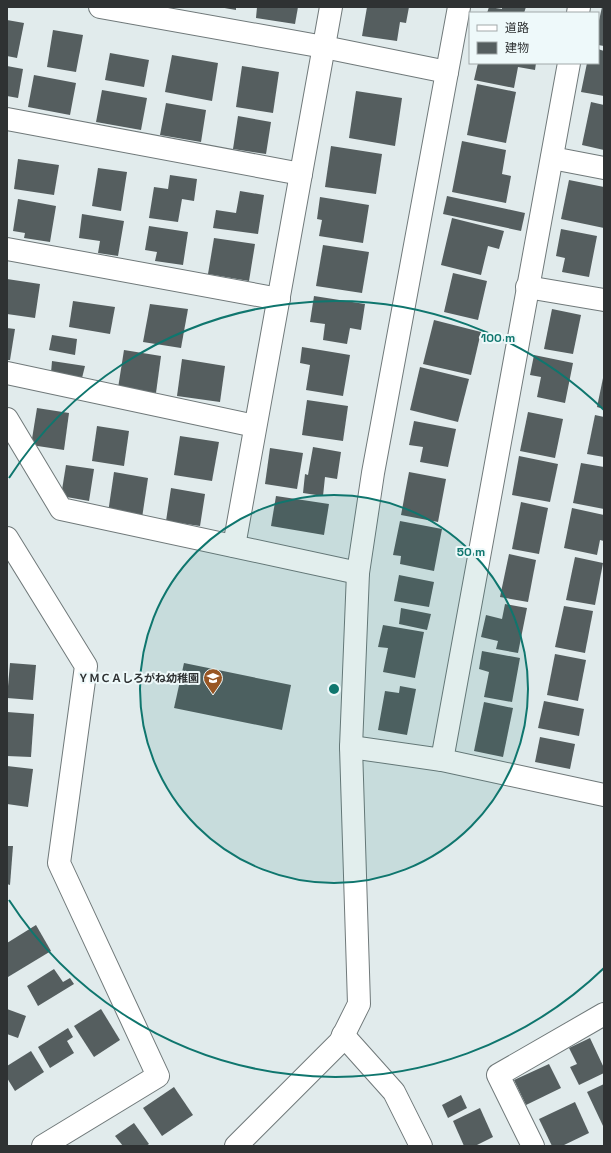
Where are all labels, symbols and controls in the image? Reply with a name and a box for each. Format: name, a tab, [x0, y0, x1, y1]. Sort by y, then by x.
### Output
legend	[469, 12, 599, 64]
text: 道路	[505, 20, 529, 36]
text: 建物	[505, 40, 529, 56]
text: 100 m	[481, 330, 515, 346]
text: 50 m	[457, 544, 485, 560]
school or university icon: ＹＭＣＡしろがね幼稚園	[202, 667, 224, 695]
place label: ＹＭＣＡしろがね幼稚園	[78, 671, 199, 685]
centre of rings	[327, 682, 341, 696]

